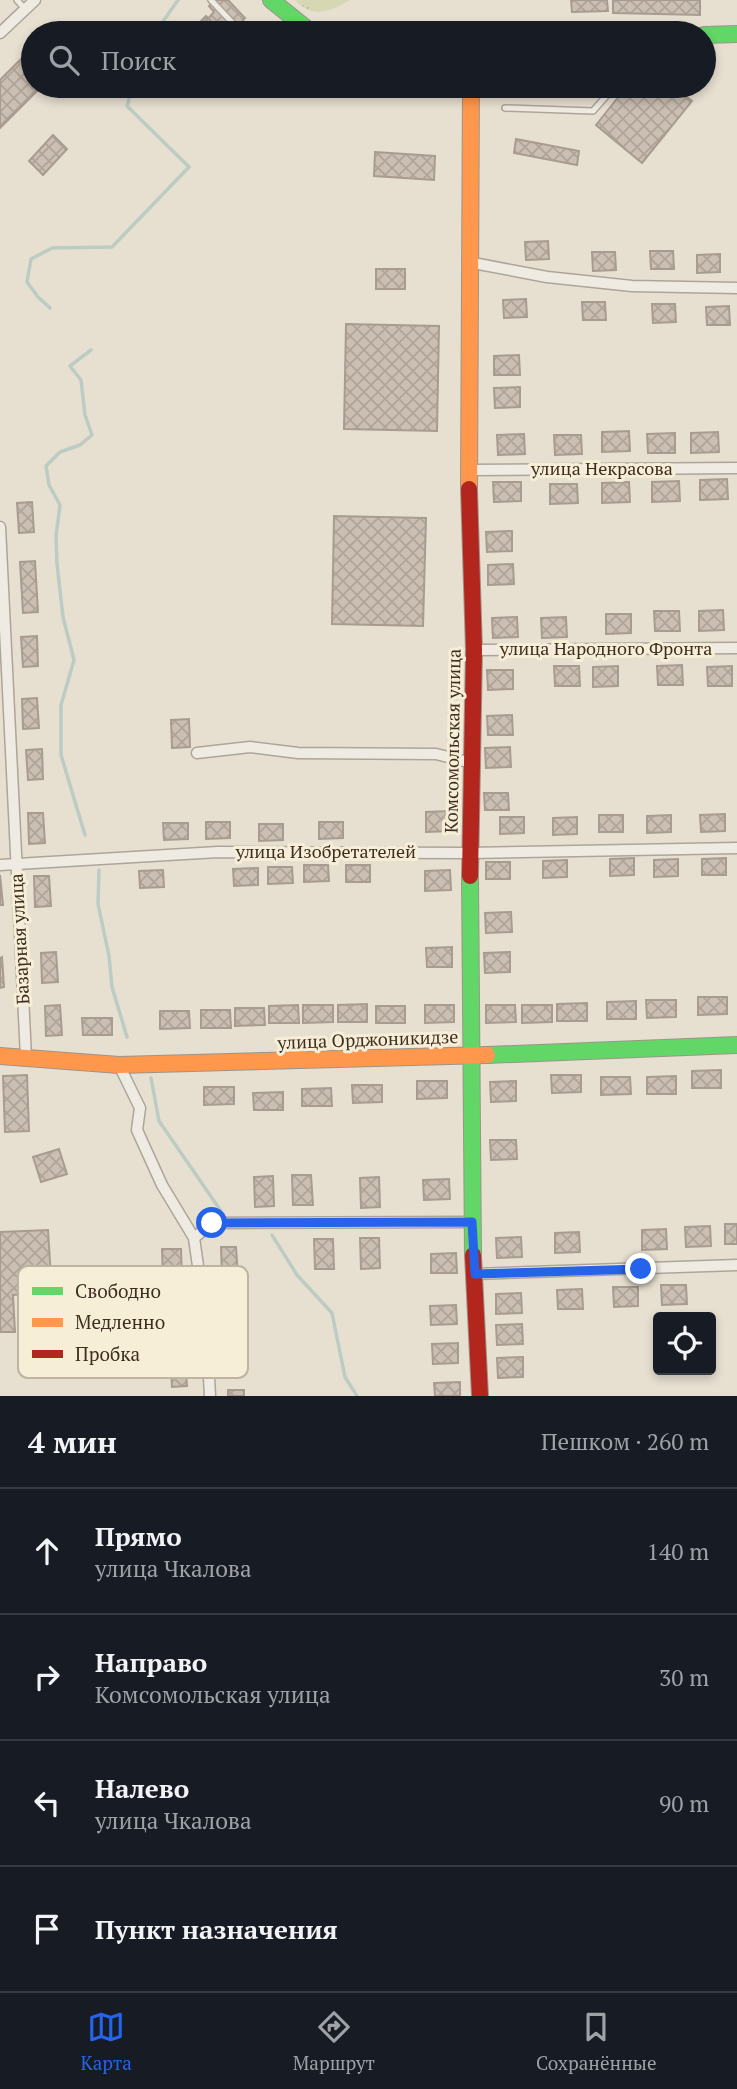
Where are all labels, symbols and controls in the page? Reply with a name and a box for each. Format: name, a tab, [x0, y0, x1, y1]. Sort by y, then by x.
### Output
search box	[21, 21, 716, 98]
icon: search	[45, 41, 83, 79]
text: Поиск	[101, 43, 176, 77]
street label: улица Некрасова	[530, 456, 673, 480]
street label: улица Народного Фронта	[499, 636, 712, 660]
street label: Комсомольская улица	[438, 649, 466, 833]
street label: улица Изобретателей	[235, 839, 416, 863]
street label: Базарная улица	[4, 873, 34, 1005]
street label: улица Орджоникидзе	[276, 1024, 459, 1054]
route start	[196, 1207, 227, 1238]
route end	[625, 1253, 656, 1284]
legend	[18, 1266, 248, 1378]
text: Свободно	[75, 1278, 161, 1303]
text: Медленно	[75, 1309, 165, 1334]
map controls	[653, 1312, 716, 1375]
button: locate	[653, 1312, 716, 1375]
text: Пробка	[75, 1341, 140, 1366]
text: 4 мин	[28, 1422, 117, 1462]
text: Пешком · 260 m	[541, 1426, 709, 1457]
text: Прямо	[95, 1519, 182, 1553]
icon: ahead	[28, 1532, 66, 1570]
text: 140 m	[647, 1536, 709, 1567]
text: улица Чкалова	[95, 1553, 252, 1584]
text: Направо	[95, 1645, 207, 1679]
icon: right	[28, 1658, 66, 1696]
text: 30 m	[659, 1662, 709, 1693]
text: Комсомольская улица	[95, 1679, 331, 1710]
text: Налево	[95, 1771, 189, 1805]
icon: left	[28, 1784, 66, 1822]
text: 90 m	[659, 1788, 709, 1819]
text: улица Чкалова	[95, 1805, 252, 1836]
icon: arrive	[28, 1910, 66, 1948]
text: Пункт назначения	[95, 1912, 338, 1946]
tab: Карта	[81, 2008, 132, 2075]
tab: Маршрут	[293, 2008, 375, 2075]
tab: Сохранённые	[536, 2008, 657, 2075]

